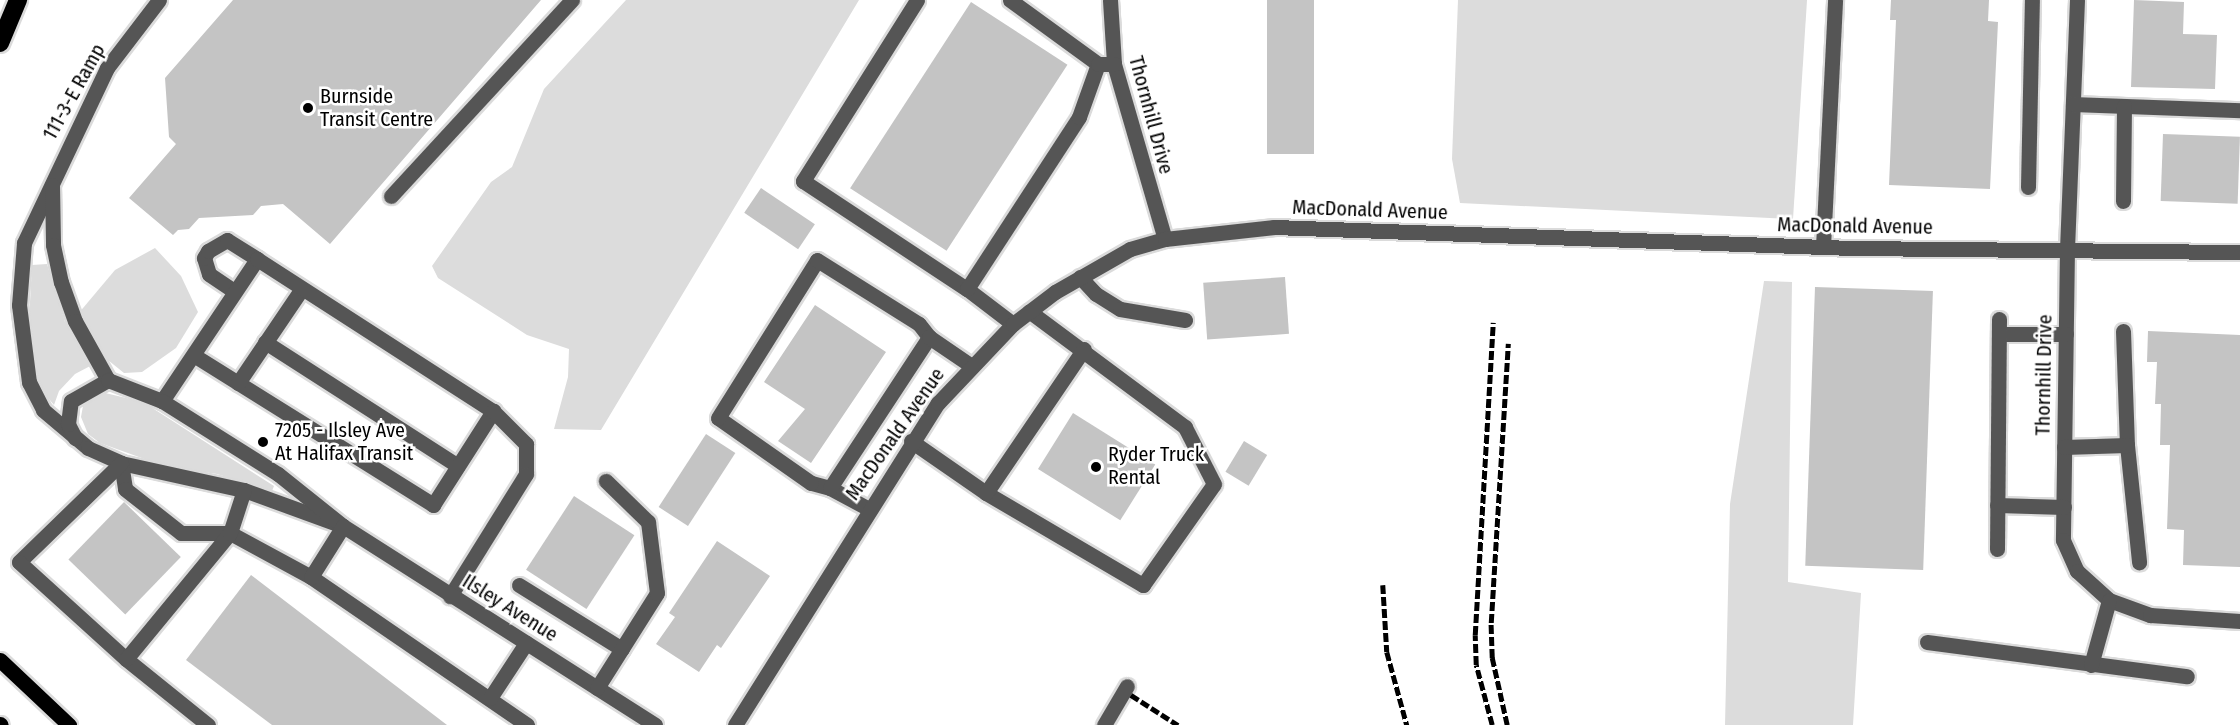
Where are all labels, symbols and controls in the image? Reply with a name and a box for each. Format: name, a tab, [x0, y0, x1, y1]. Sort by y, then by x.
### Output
street label: 111-3-E Ramp	[38, 40, 110, 144]
street label: Thornhill Drive	[1124, 53, 1178, 177]
place label: Burnside Transit Centre	[320, 84, 433, 131]
marker: Burnside Transit Centre	[301, 101, 315, 115]
street label: MacDonald Avenue	[1292, 195, 1448, 225]
street label: MacDonald Avenue	[1777, 213, 1933, 239]
street label: Thornhill Drive	[2031, 314, 2057, 436]
street label: MacDonald Avenue	[841, 363, 949, 505]
place label: 7205 - Ilsley Ave At Halifax Transit	[275, 418, 413, 465]
marker: 7205 - Ilsley Ave At Halifax Transit	[256, 435, 270, 449]
place label: Ryder Truck Rental	[1108, 443, 1204, 490]
marker: Ryder Truck Rental	[1089, 460, 1103, 474]
street label: Ilsley Avenue	[458, 569, 562, 647]

